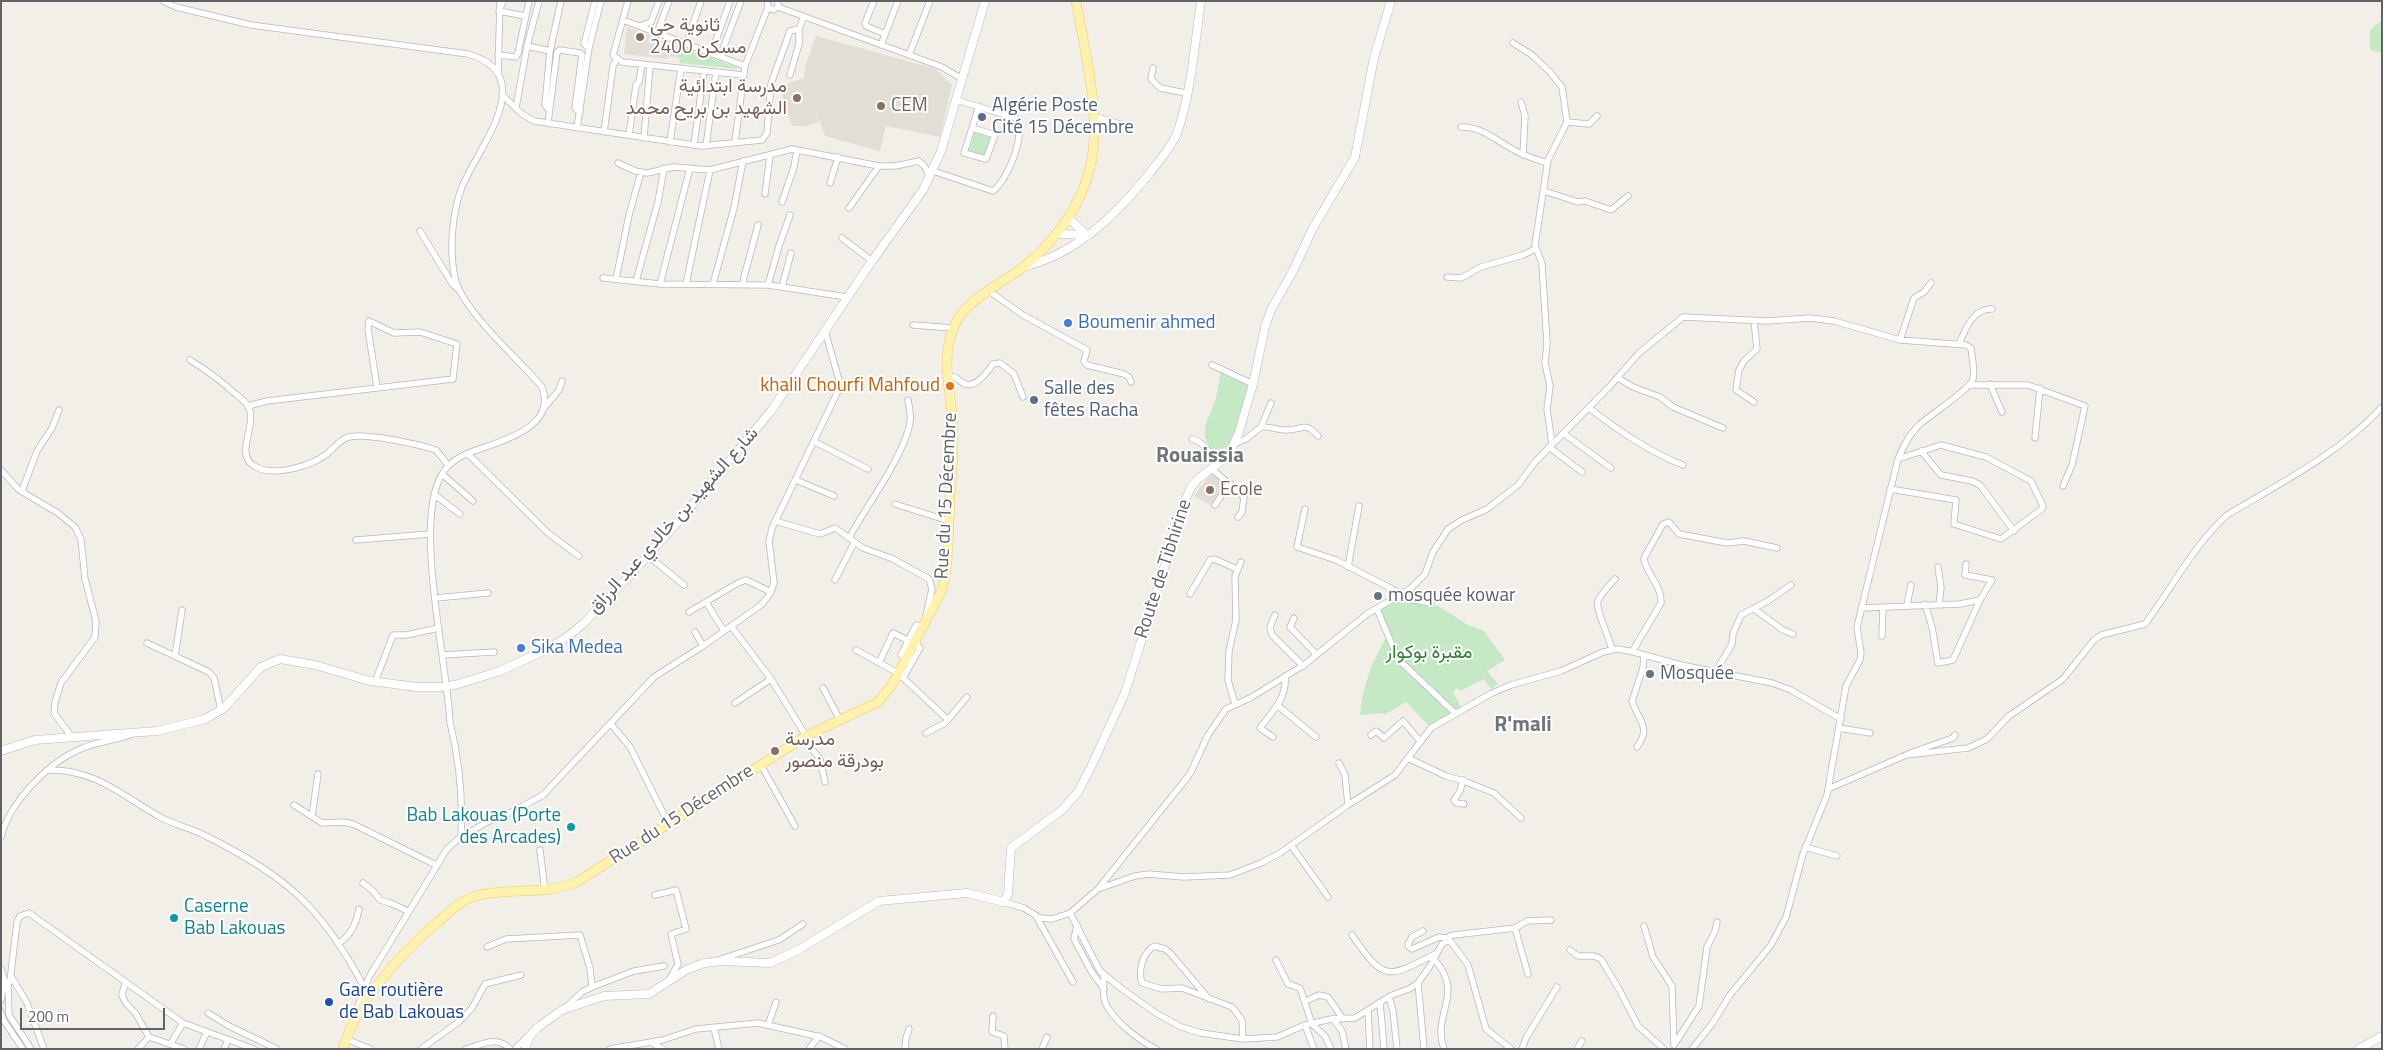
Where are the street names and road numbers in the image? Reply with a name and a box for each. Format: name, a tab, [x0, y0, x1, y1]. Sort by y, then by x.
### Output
street label: Rue du 15 Décembre	[931, 412, 963, 580]
street label: شارع الشهيد بن خالدي عبد الرزاق	[584, 423, 764, 619]
street label: Route de Tibhirine	[1131, 497, 1197, 641]
street label: Rue du 15 Décembre	[606, 760, 758, 870]

